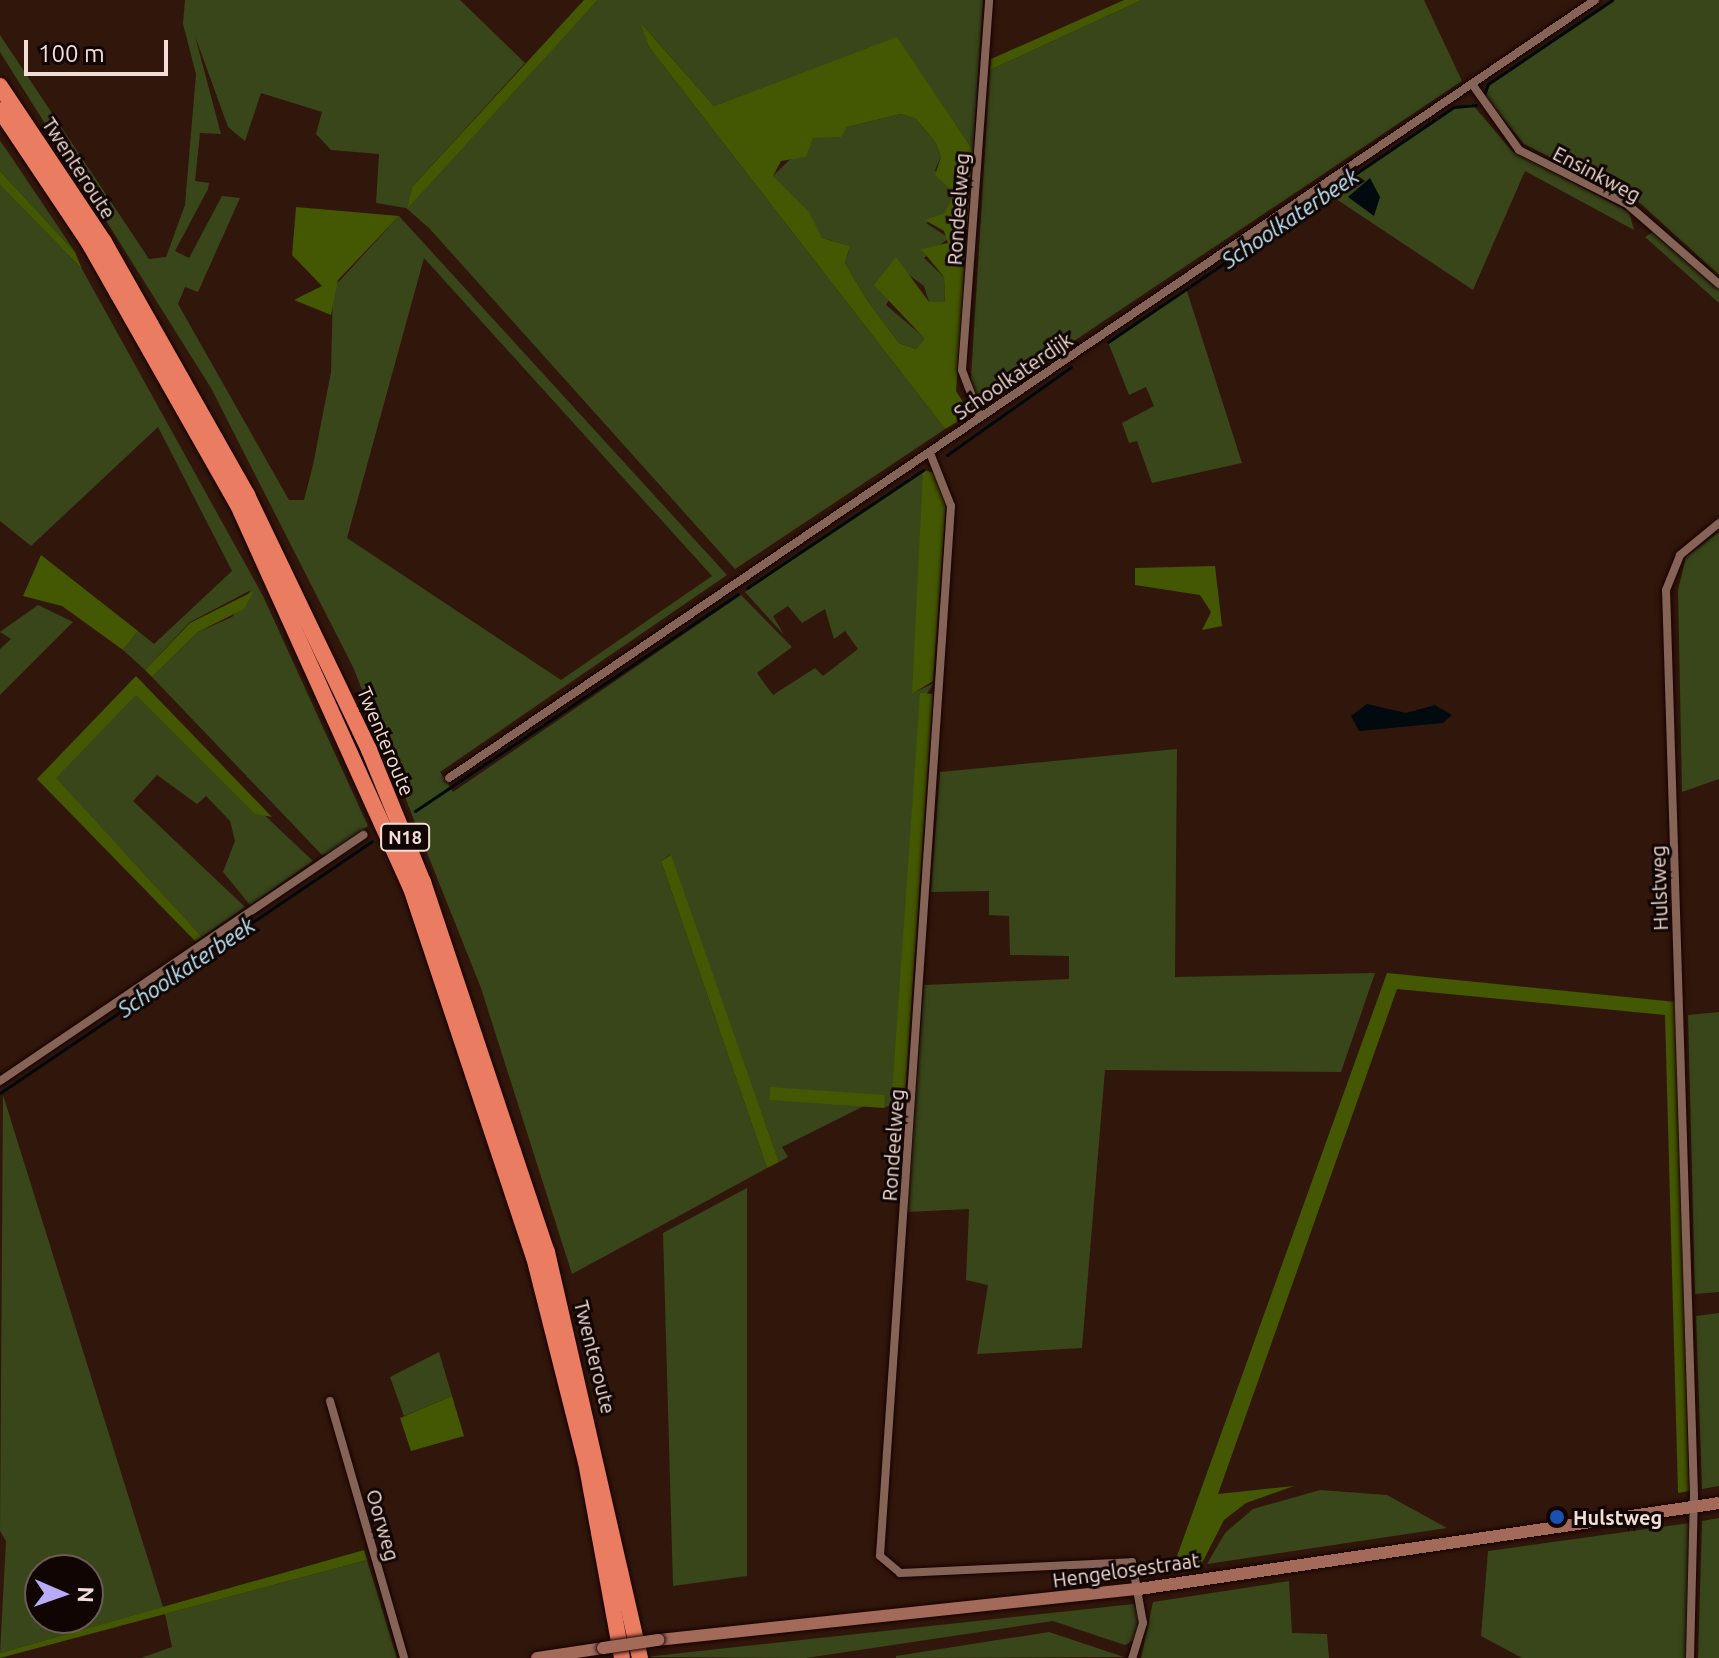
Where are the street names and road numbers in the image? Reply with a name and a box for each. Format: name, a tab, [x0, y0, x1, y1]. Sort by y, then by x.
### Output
street label: Twenteroute	[37, 113, 121, 223]
street label: Ensinkweg	[1549, 141, 1645, 207]
street label: Rondeelweg	[942, 152, 974, 266]
street label: Schoolkaterdijk	[949, 327, 1077, 425]
street label: Twenteroute	[352, 683, 420, 799]
road number: N18	[379, 823, 431, 851]
street label: Hulstweg	[1646, 845, 1672, 931]
street label: Rondeelweg	[877, 1088, 909, 1202]
street label: Twenteroute	[569, 1298, 621, 1416]
street label: Oorweg	[361, 1486, 405, 1564]
street label: Hengelosestraat	[1051, 1548, 1201, 1592]

